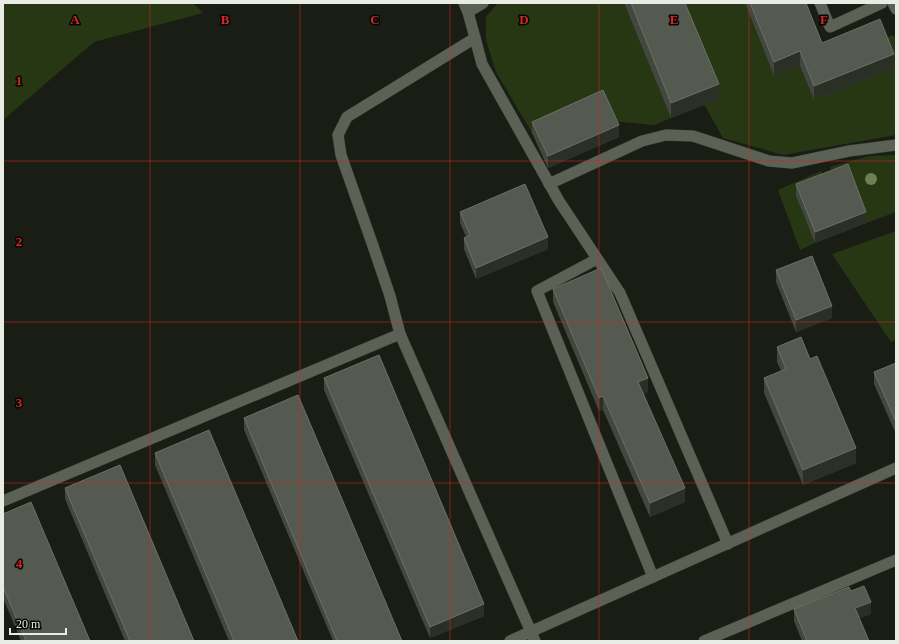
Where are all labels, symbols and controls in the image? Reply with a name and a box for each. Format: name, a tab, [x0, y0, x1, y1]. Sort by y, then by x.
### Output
text: A	[70, 12, 80, 27]
text: B	[221, 12, 230, 27]
text: C	[370, 12, 380, 27]
text: D	[519, 12, 529, 27]
text: E	[670, 12, 678, 27]
text: F	[820, 12, 828, 27]
text: 1	[16, 73, 22, 88]
text: 2	[16, 234, 22, 249]
text: 3	[16, 395, 23, 410]
text: 4	[16, 556, 23, 571]
scale bar	[10, 610, 66, 636]
text: 20 m	[16, 617, 41, 631]

